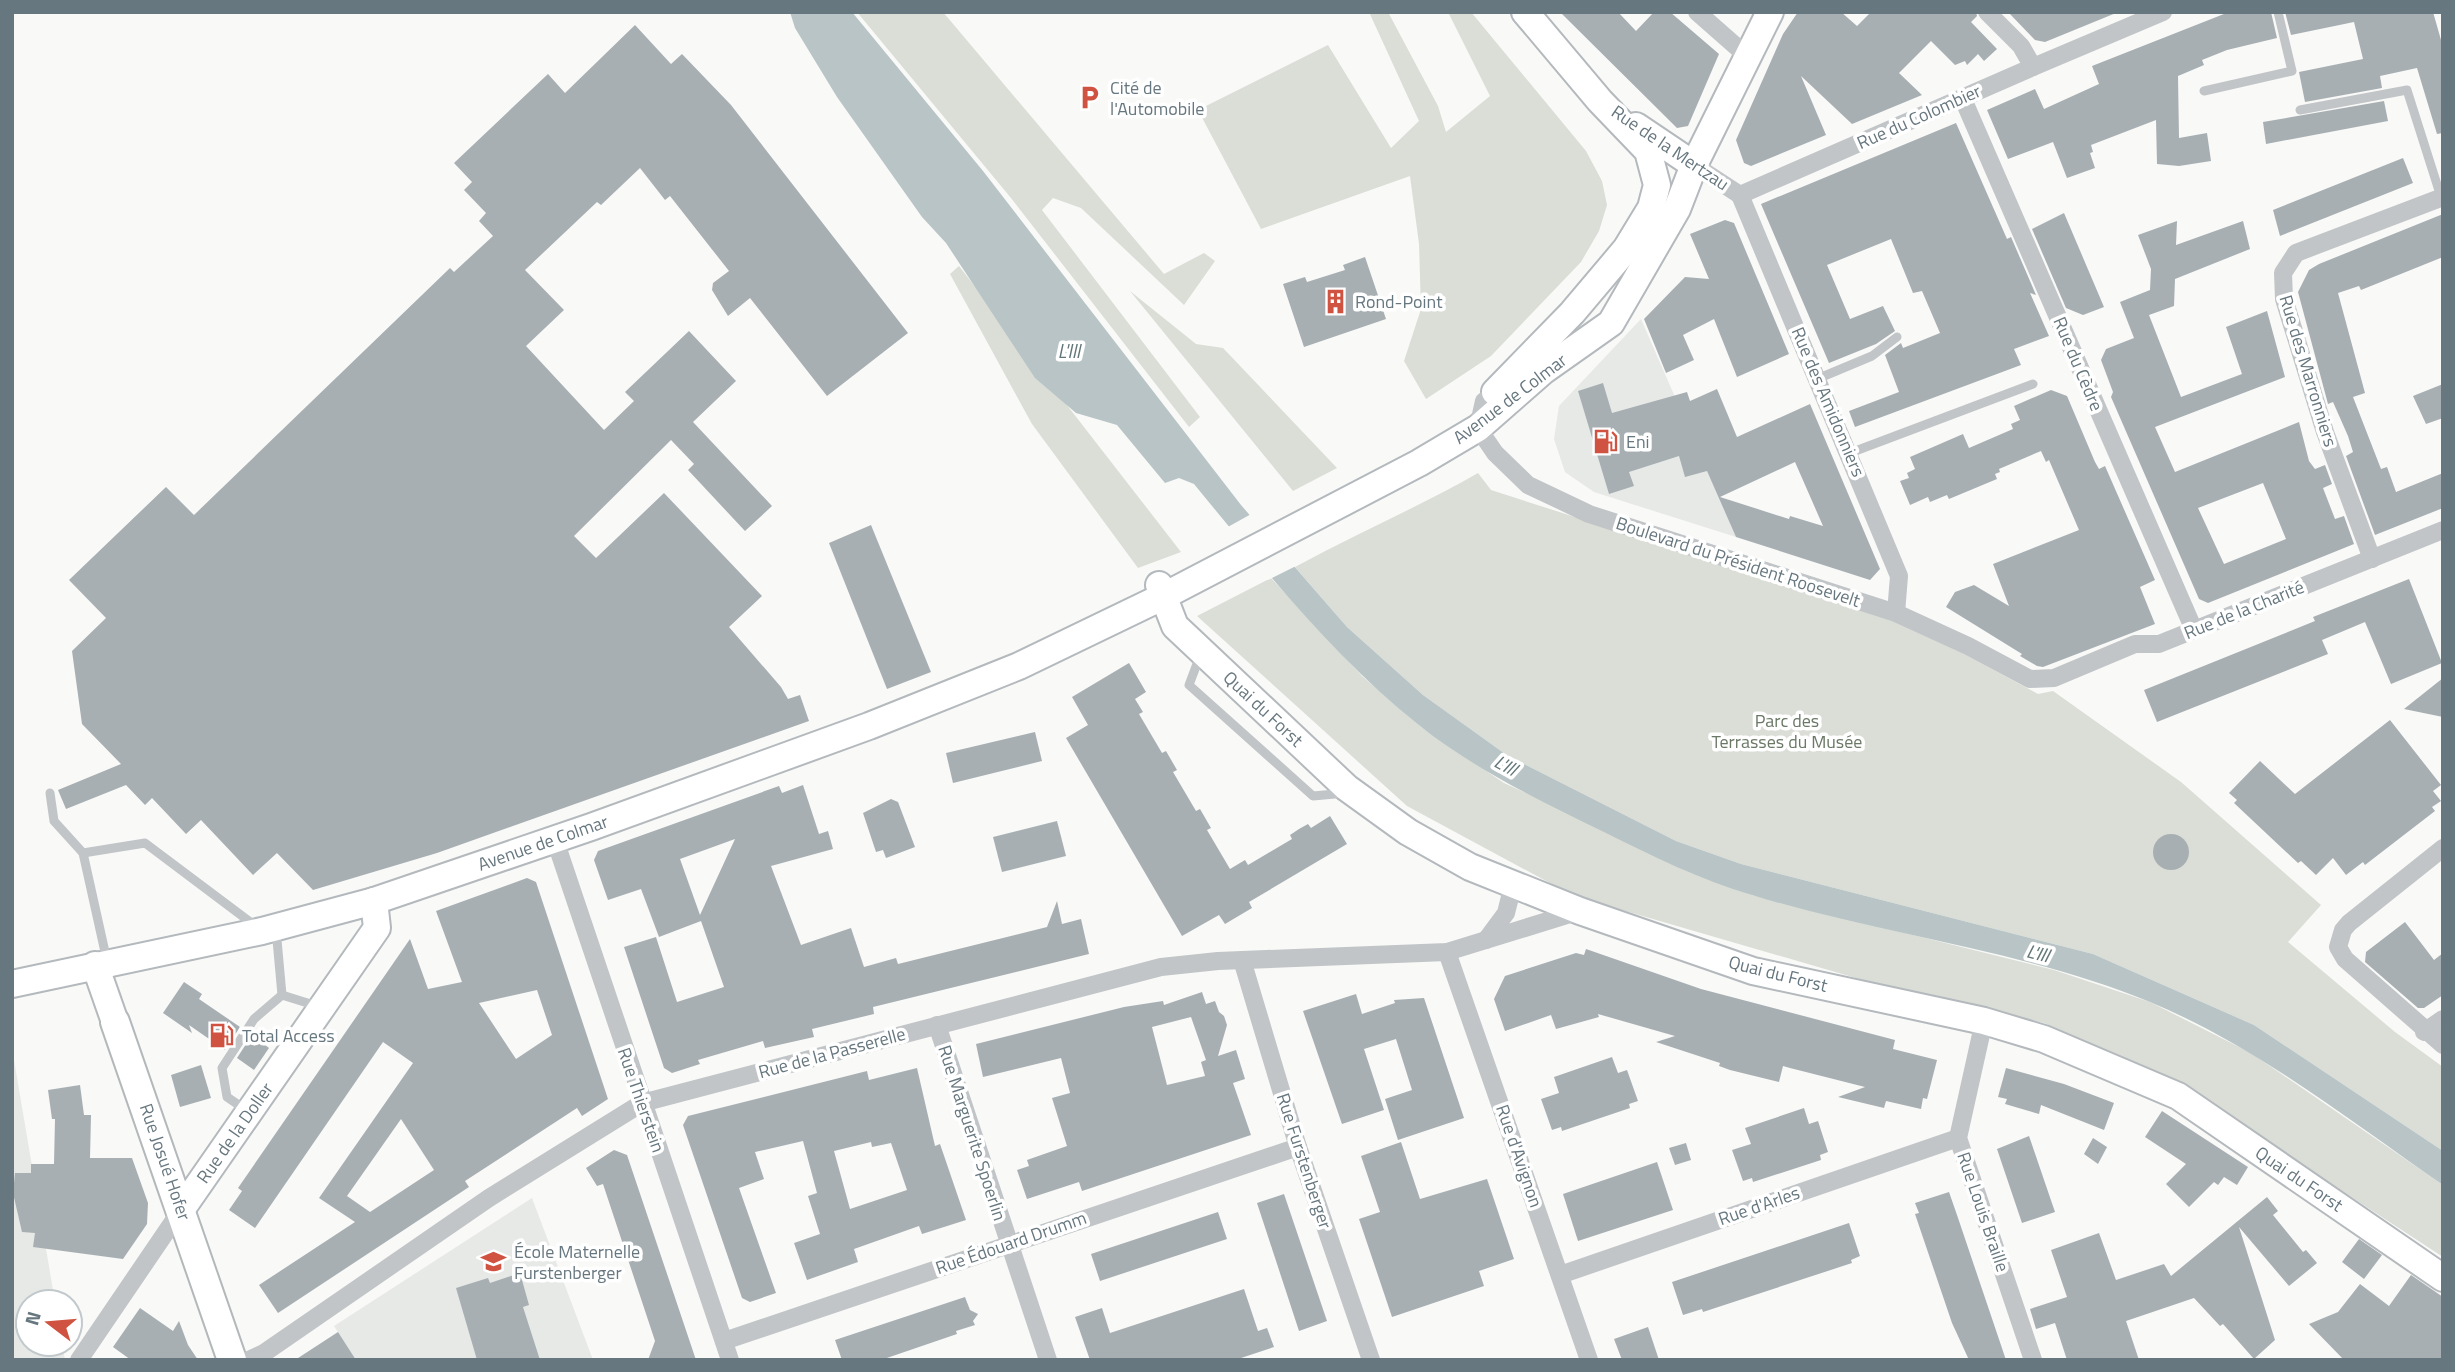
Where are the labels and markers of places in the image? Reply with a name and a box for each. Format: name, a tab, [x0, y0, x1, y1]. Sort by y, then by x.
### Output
place label: Cité de l'Automobile	[1110, 74, 1204, 122]
parking icon: Cité de l'Automobile	[1076, 84, 1104, 112]
building icon: Rond-Point	[1321, 288, 1349, 316]
place label: Rond-Point	[1355, 288, 1443, 315]
fuel station icon: Eni	[1592, 428, 1620, 456]
place label: Eni	[1626, 428, 1650, 455]
fuel station icon: Total Access	[208, 1022, 236, 1050]
place label: Total Access	[242, 1022, 335, 1049]
place label: École Maternelle Furstenberger	[514, 1238, 640, 1286]
school or university icon: École Maternelle Furstenberger	[480, 1248, 508, 1276]

